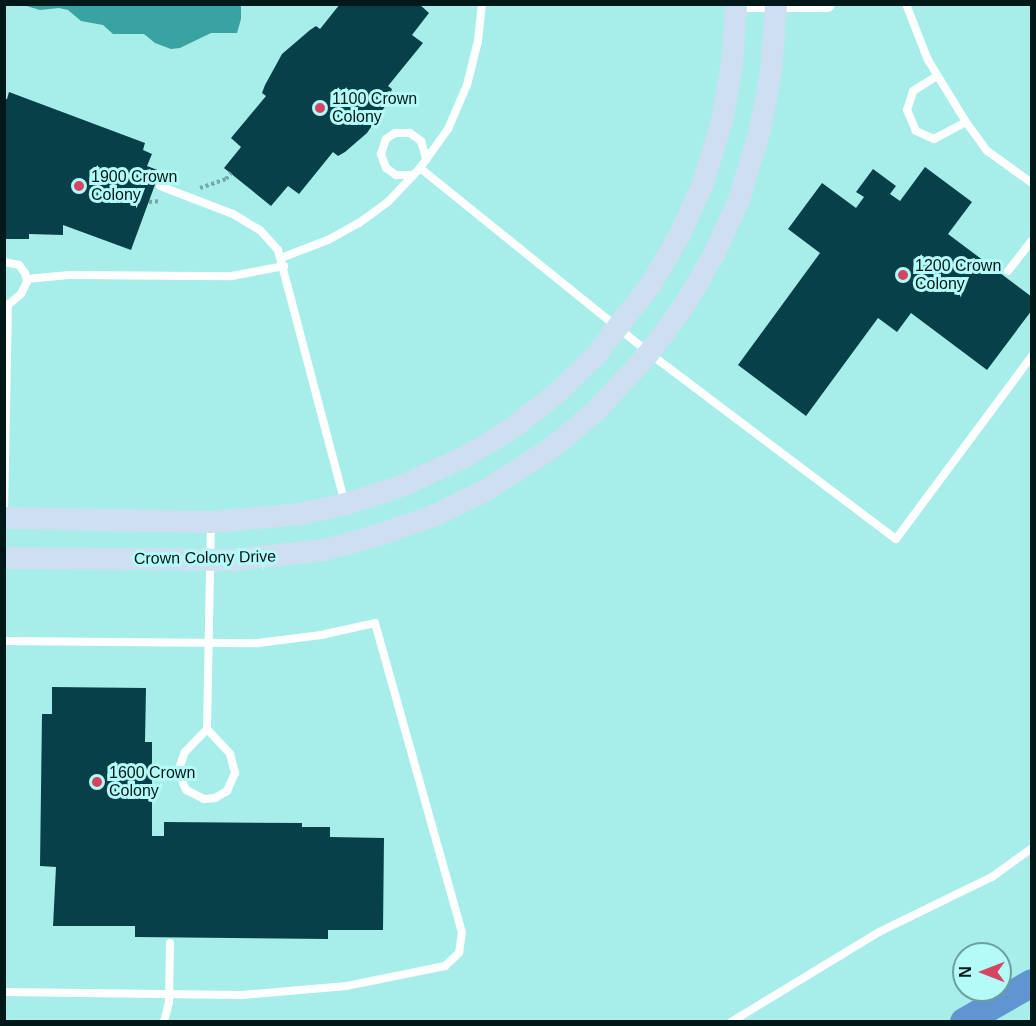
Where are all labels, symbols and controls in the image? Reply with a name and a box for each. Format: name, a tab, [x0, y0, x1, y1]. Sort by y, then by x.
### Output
place label: 1100 Crown Colony	[332, 89, 417, 127]
marker: 1100 Crown Colony	[313, 101, 327, 115]
place label: 1900 Crown Colony	[91, 167, 177, 205]
marker: 1900 Crown Colony	[72, 179, 86, 193]
place label: 1200 Crown Colony	[915, 256, 1001, 294]
marker: 1200 Crown Colony	[896, 268, 910, 282]
street label: Crown Colony Drive	[134, 547, 276, 569]
place label: 1600 Crown Colony	[109, 763, 195, 801]
marker: 1600 Crown Colony	[90, 775, 104, 789]
north arrow	[952, 942, 1012, 1002]
text: N	[957, 966, 974, 978]

